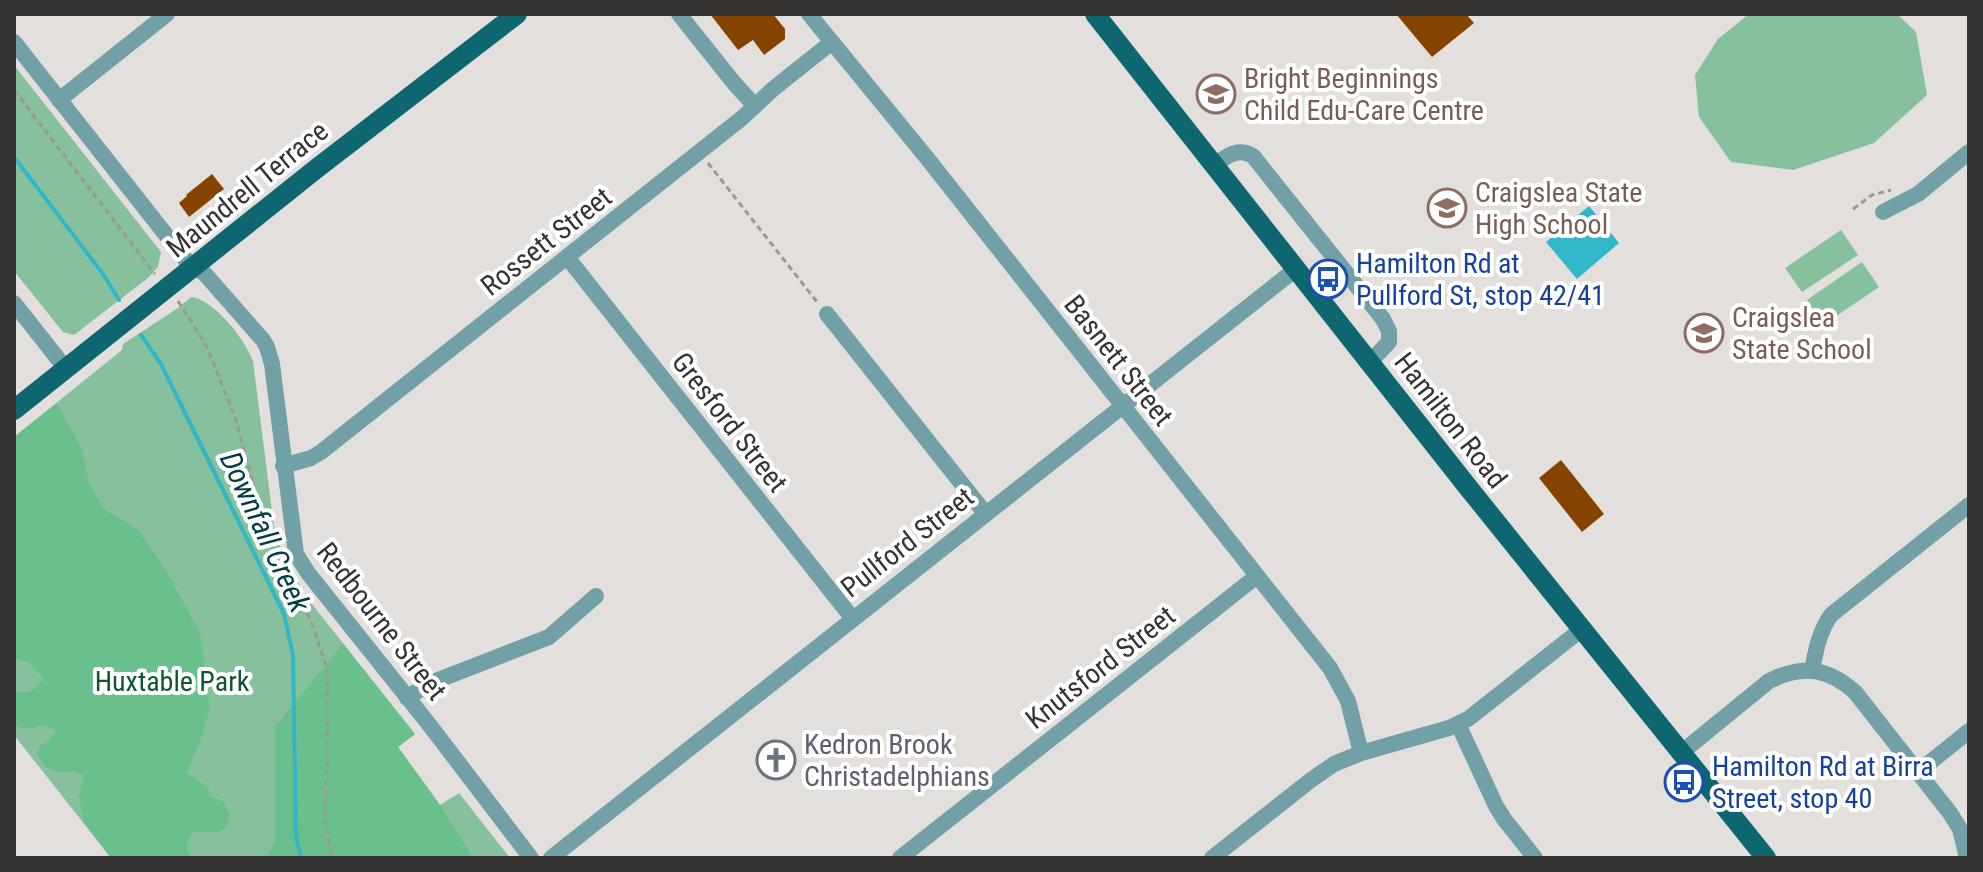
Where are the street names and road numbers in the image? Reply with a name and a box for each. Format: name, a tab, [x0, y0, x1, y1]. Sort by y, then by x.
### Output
street label: Maundrell Terrace	[160, 114, 335, 265]
street label: Rossett Street	[475, 180, 618, 302]
street label: Basnett Street	[1057, 288, 1180, 432]
street label: Gresford Street	[665, 346, 794, 499]
street label: Hamilton Road	[1387, 346, 1514, 495]
street label: Pullford Street	[834, 480, 980, 604]
street label: Redbourne Street	[310, 536, 453, 707]
street label: Knutsford Street	[1019, 599, 1181, 736]

